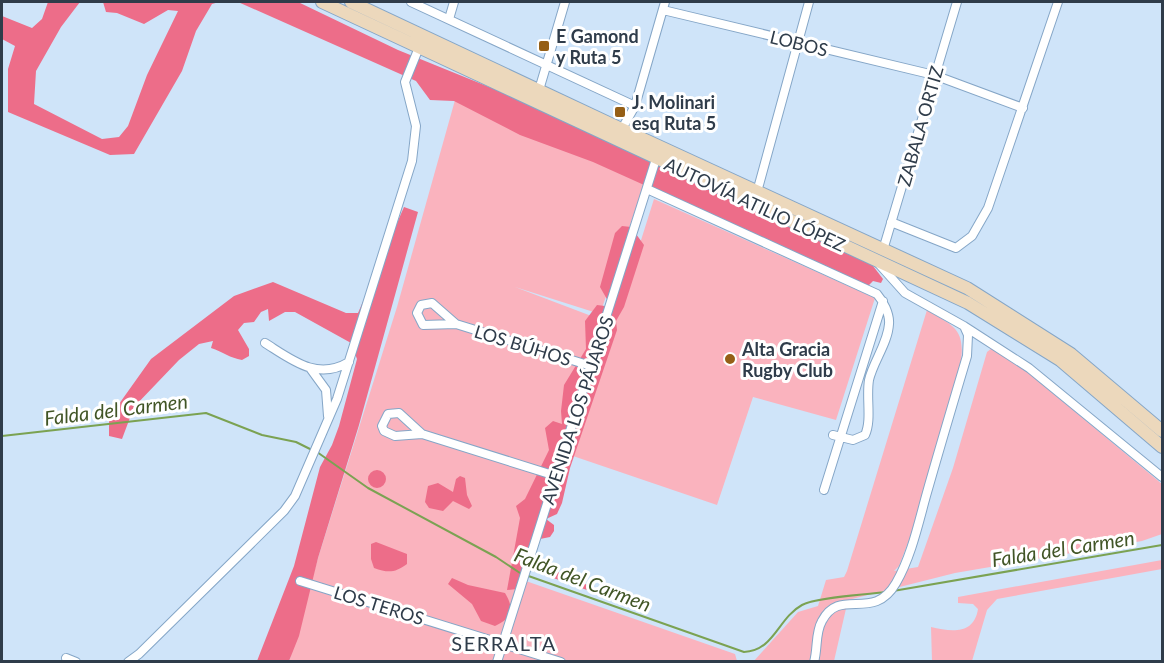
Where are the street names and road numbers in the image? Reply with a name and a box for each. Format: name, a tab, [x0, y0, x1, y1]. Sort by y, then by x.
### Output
street label: LOBOS	[768, 25, 830, 61]
street label: ZABALA ORTIZ	[892, 63, 948, 189]
street label: AUTOVÍA ATILIO LÓPEZ	[661, 152, 849, 256]
street label: AVENIDA LOS PÁJAROS	[536, 313, 618, 507]
street label: LOS BÚHOS	[472, 320, 574, 370]
street label: LOS TEROS	[331, 581, 427, 629]

